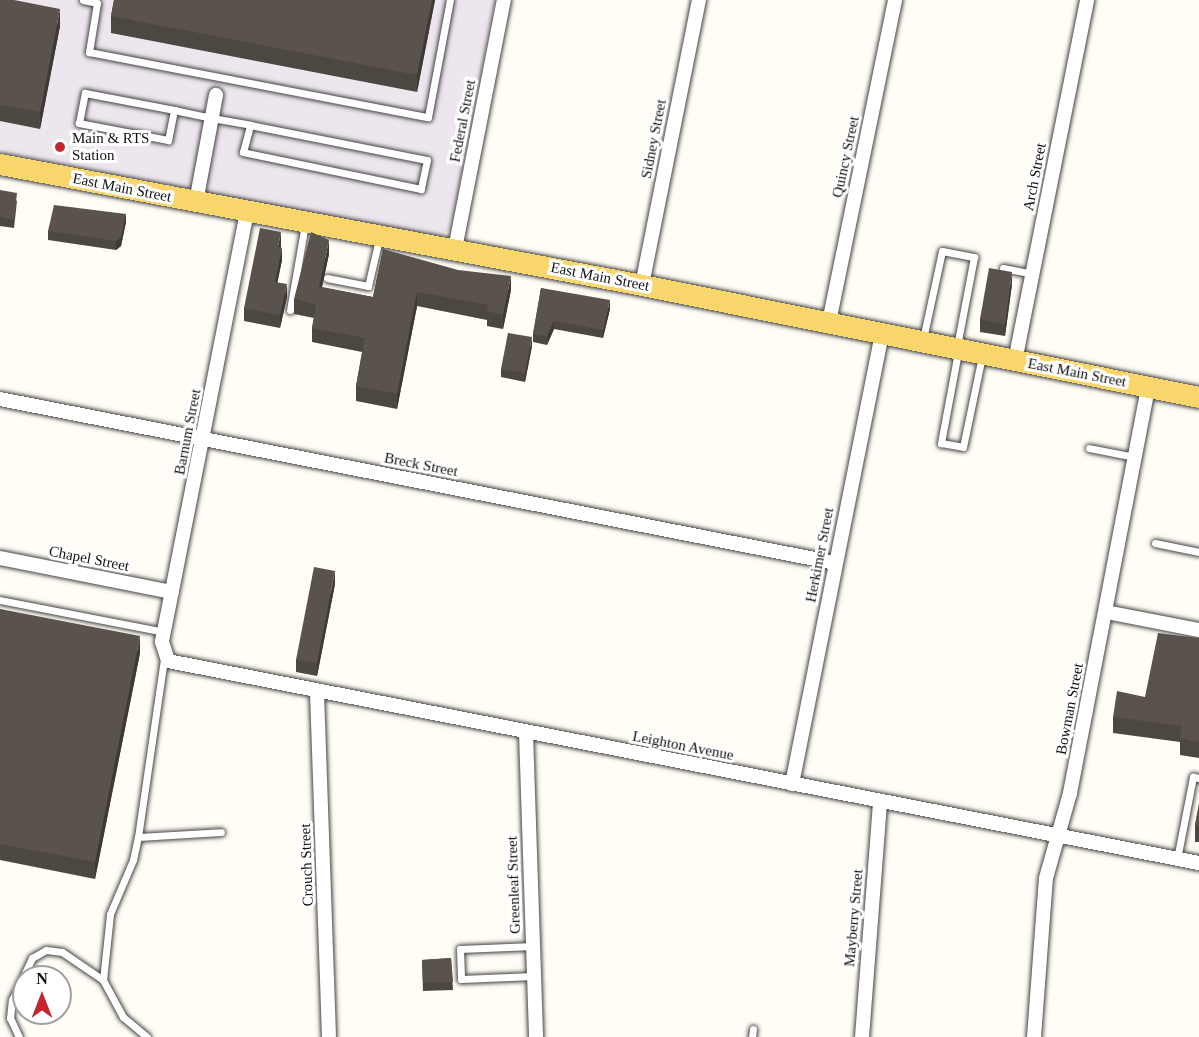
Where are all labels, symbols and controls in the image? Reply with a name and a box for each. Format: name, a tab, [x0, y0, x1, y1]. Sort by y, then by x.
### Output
street label: Federal Street	[446, 78, 480, 164]
street label: Sidney Street	[637, 98, 671, 180]
street label: Quincy Street	[829, 115, 863, 199]
place label: Main & RTS Station	[72, 129, 149, 164]
marker: Main & RTS Station	[53, 140, 67, 154]
street label: Arch Street	[1020, 142, 1050, 212]
street label: East Main Street	[71, 170, 173, 206]
street label: East Main Street	[549, 259, 651, 295]
street label: East Main Street	[1026, 355, 1128, 391]
street label: Barnum Street	[171, 388, 205, 476]
street label: Breck Street	[383, 449, 459, 481]
street label: Herkimer Street	[802, 506, 838, 604]
street label: Chapel Street	[47, 542, 131, 576]
street label: Bowman Street	[1052, 662, 1088, 756]
street label: Leighton Avenue	[631, 727, 735, 765]
street label: Crouch Street	[297, 823, 317, 907]
street label: Greenleaf Street	[503, 836, 525, 934]
street label: Mayberry Street	[841, 868, 867, 968]
north arrow	[12, 965, 72, 1025]
text: N	[36, 970, 48, 987]

